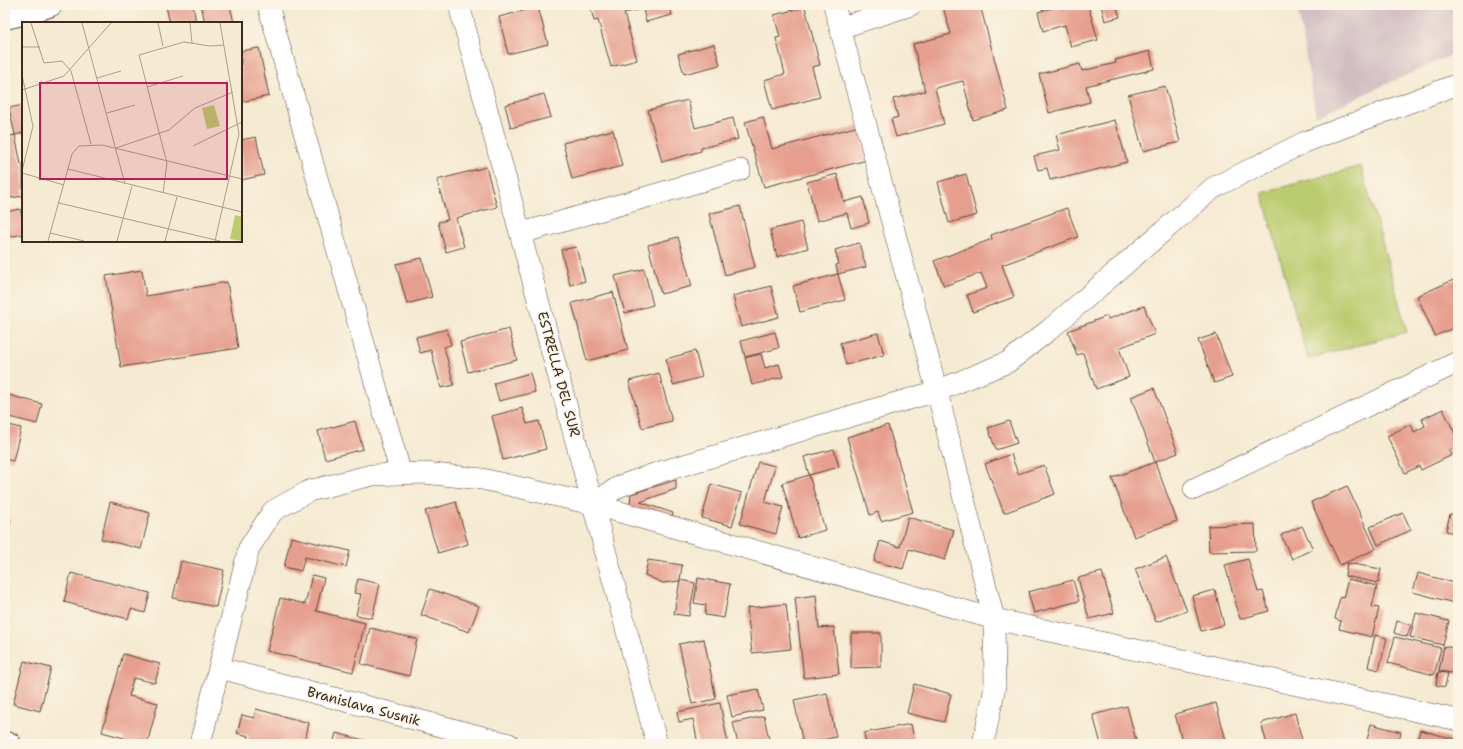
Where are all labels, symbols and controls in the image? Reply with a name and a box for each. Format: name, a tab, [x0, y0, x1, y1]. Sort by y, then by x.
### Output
inset map	[22, 22, 242, 242]
street label: ESTRELLA DEL SUR	[534, 309, 584, 439]
street label: Branislava Susnik	[305, 682, 423, 730]

